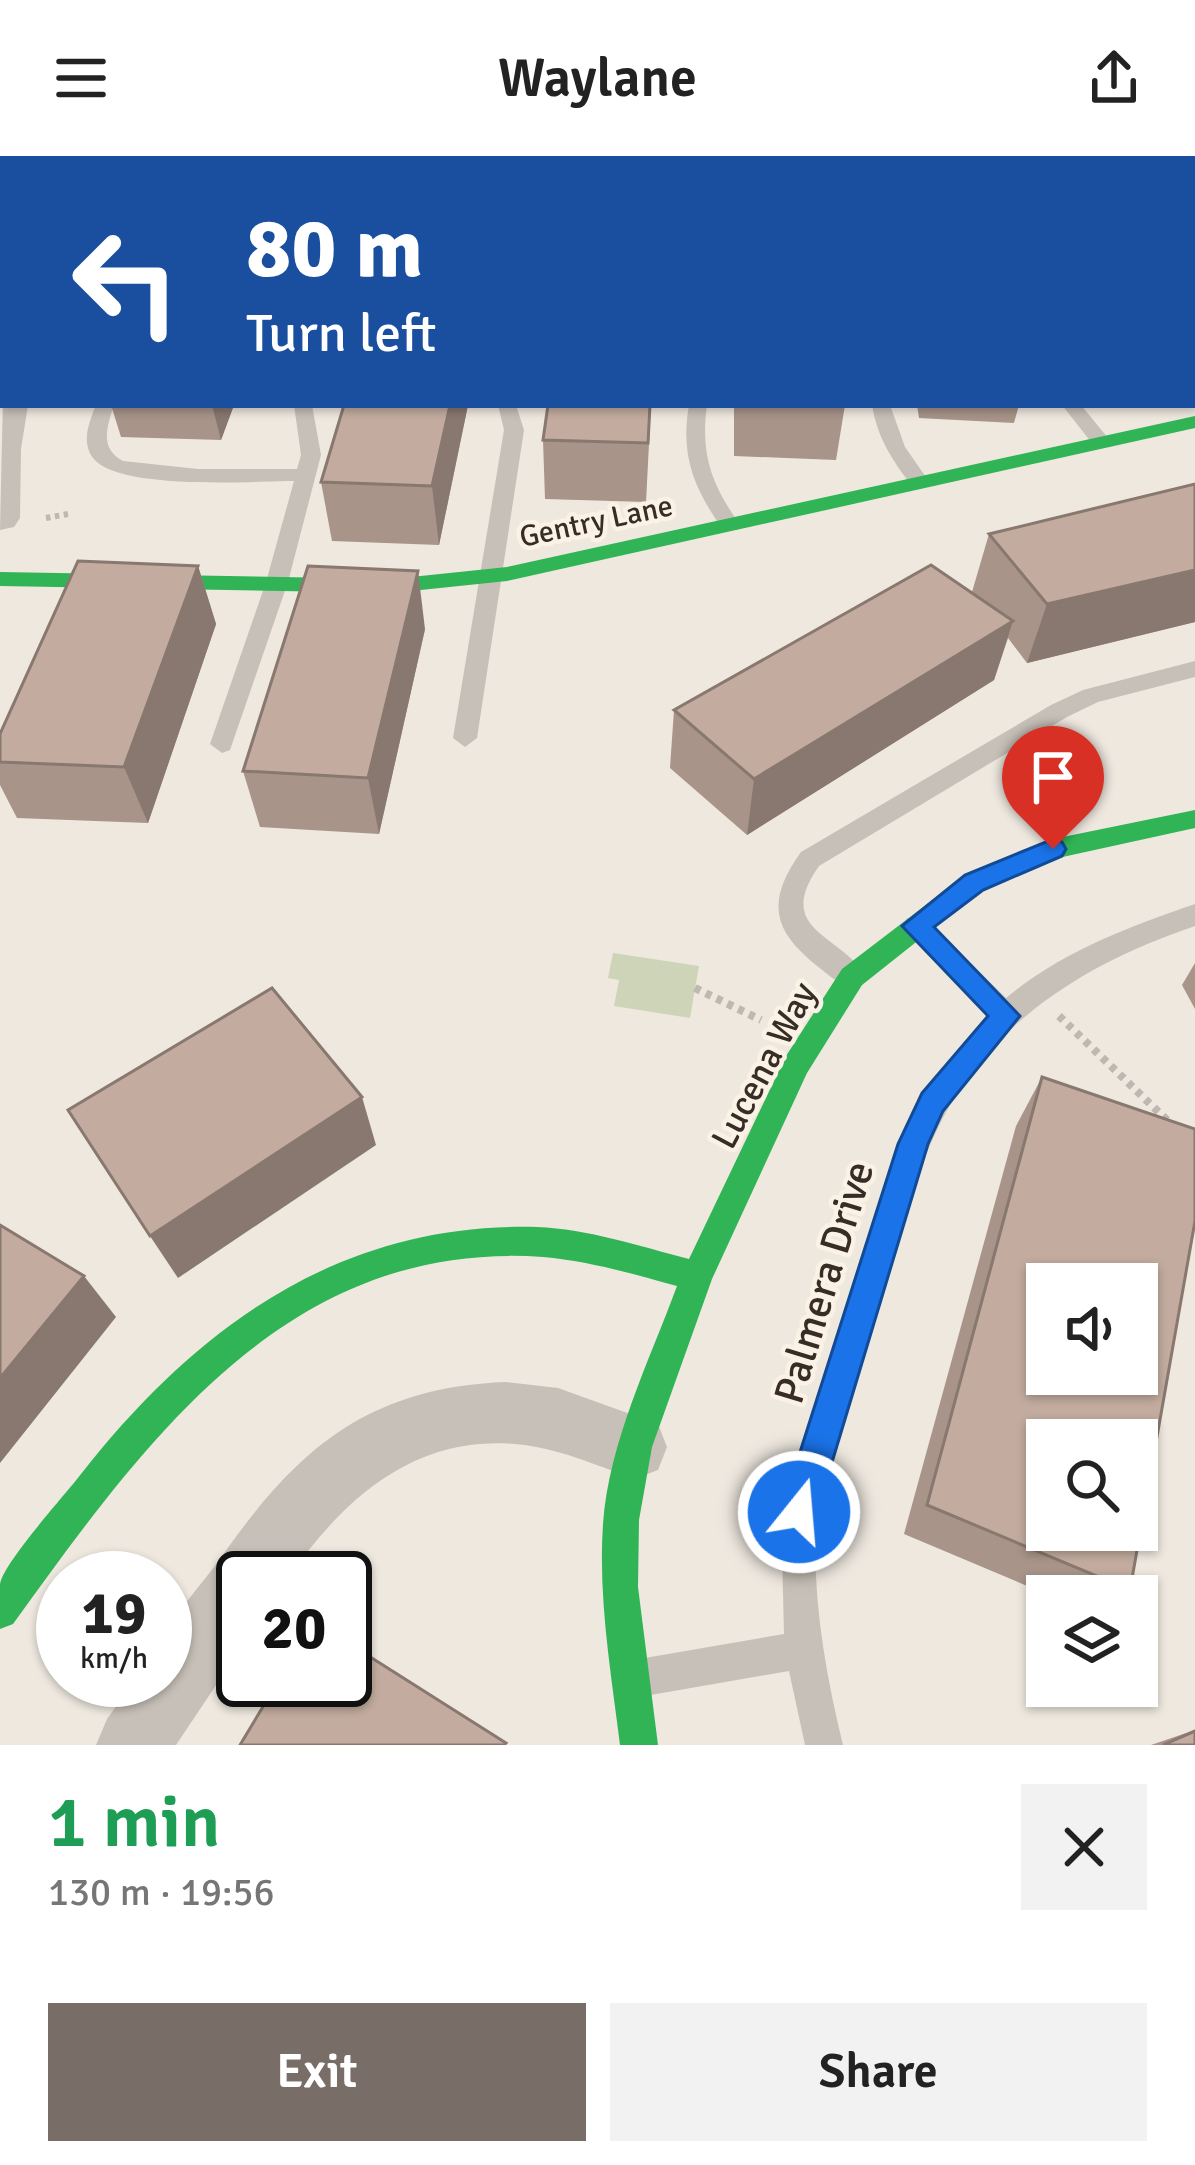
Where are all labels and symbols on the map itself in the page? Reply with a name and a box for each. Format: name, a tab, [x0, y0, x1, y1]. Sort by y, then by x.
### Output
street label: Gentry Lane	[516, 487, 676, 556]
pin	[1002, 726, 1104, 849]
street label: Lucena Way	[702, 975, 827, 1157]
street label: Palmera Drive	[763, 1155, 885, 1410]
position arrow	[736, 1449, 862, 1575]
speed limit sign: 20	[216, 1551, 372, 1707]

